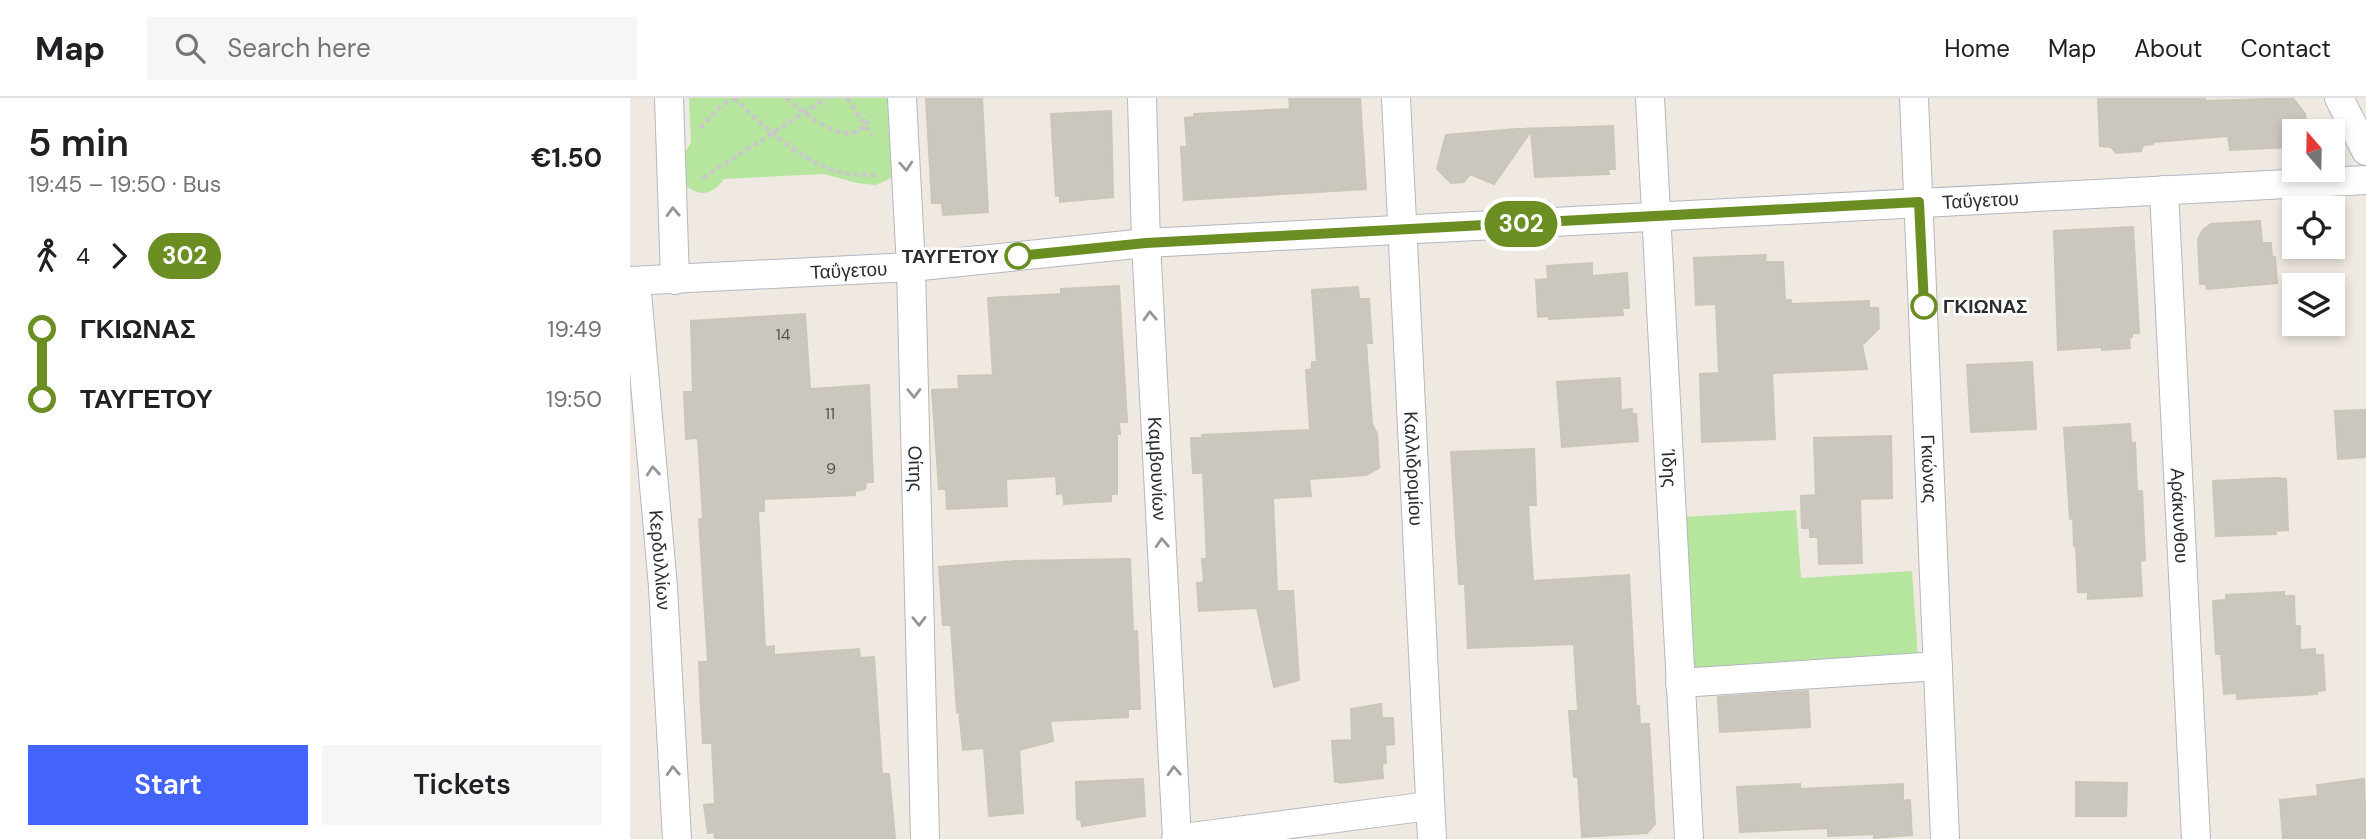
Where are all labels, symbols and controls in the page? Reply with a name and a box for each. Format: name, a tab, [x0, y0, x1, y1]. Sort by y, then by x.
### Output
search box	[147, 17, 637, 80]
text: Map	[35, 27, 105, 70]
icon: search	[171, 29, 209, 67]
text: Search here	[227, 31, 371, 65]
text: Home	[1944, 33, 2010, 64]
text: Map	[2048, 33, 2096, 64]
text: About	[2134, 33, 2203, 64]
text: Contact	[2241, 33, 2331, 64]
text: 5 min	[28, 118, 129, 168]
north arrow	[2282, 119, 2345, 182]
map controls	[2282, 119, 2345, 336]
text: €1.50	[531, 141, 602, 175]
one-way arrow	[898, 161, 913, 172]
text: 19:45 – 19:50 · Bus	[28, 169, 221, 199]
street label: Ταΰγετου	[1941, 185, 2019, 214]
button: locate	[2282, 196, 2345, 259]
line badge: 302	[1481, 201, 1561, 247]
one-way arrow	[665, 206, 680, 217]
text: 302	[1498, 208, 1544, 239]
icon: walk	[28, 237, 66, 275]
icon: forward	[100, 237, 138, 275]
text: 302	[162, 240, 207, 271]
text: 4	[76, 241, 90, 271]
marker: ΤΑΥΓΕΤΟΥ	[1005, 243, 1031, 269]
place label: ΤΑΥΓΕΤΟΥ	[902, 244, 999, 269]
street label: Ταΰγετου	[810, 256, 888, 285]
button: layers	[2282, 273, 2345, 336]
marker: ΓΚΙΩΝΑΣ	[1911, 293, 1937, 319]
place label: ΓΚΙΩΝΑΣ	[1943, 294, 2028, 319]
one-way arrow	[1143, 310, 1158, 321]
text: ΓΚΙΩΝΑΣ	[80, 312, 196, 346]
text: 19:49	[547, 314, 602, 344]
house number: 14	[776, 324, 791, 345]
text: ΤΑΥΓΕΤΟΥ	[80, 382, 213, 416]
text: 19:50	[546, 384, 602, 414]
one-way arrow	[906, 388, 921, 399]
house number: 11	[825, 403, 835, 424]
street label: Καλλιδρομίου	[1399, 411, 1429, 527]
street label: Καμβουνίων	[1143, 416, 1173, 521]
street label: Γκιώνας	[1916, 434, 1943, 504]
street label: Οίτης	[903, 445, 929, 492]
street label: Ίδης	[1656, 448, 1683, 488]
house number: 9	[826, 458, 836, 479]
one-way arrow	[646, 465, 661, 476]
street label: Αράκυνθου	[2165, 467, 2195, 564]
street label: Κερδυλλίων	[644, 509, 677, 611]
one-way arrow	[1154, 538, 1169, 549]
one-way arrow	[911, 616, 927, 627]
button: Start	[28, 745, 308, 825]
button: Tickets	[322, 745, 602, 825]
one-way arrow	[666, 765, 681, 776]
one-way arrow	[1166, 765, 1181, 776]

